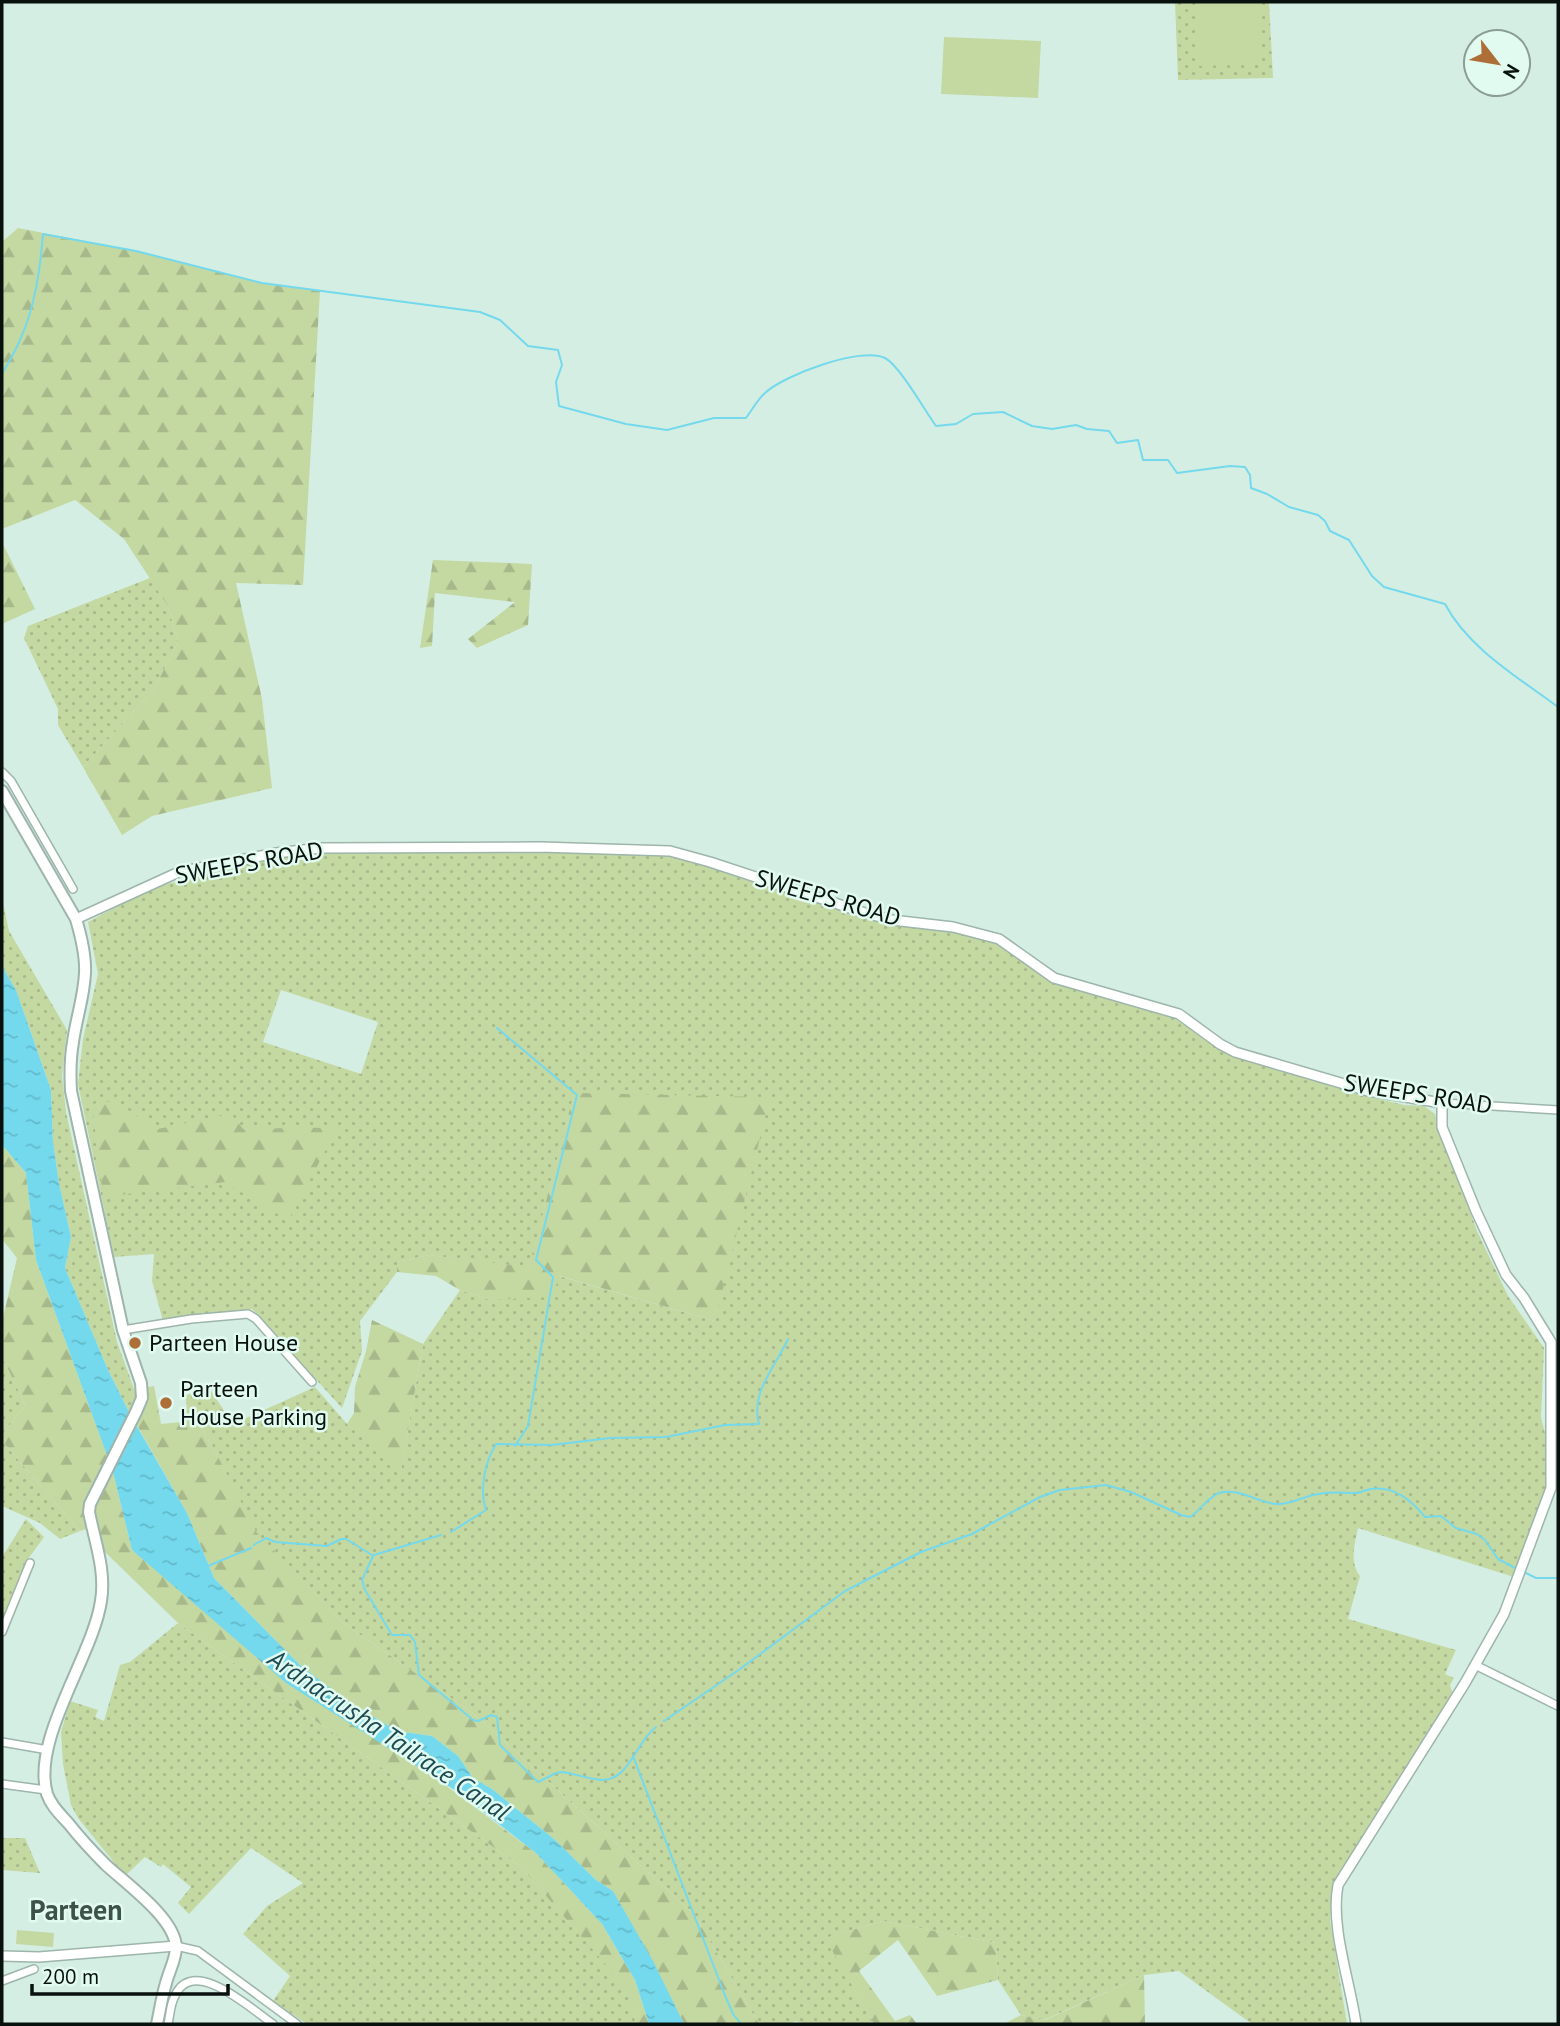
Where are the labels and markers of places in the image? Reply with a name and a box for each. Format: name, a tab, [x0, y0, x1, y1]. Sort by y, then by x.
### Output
place label: Parteen House	[149, 1327, 298, 1358]
marker: Parteen House	[127, 1335, 143, 1351]
place label: Parteen House Parking	[180, 1373, 327, 1432]
marker: Parteen House Parking	[158, 1395, 174, 1411]

